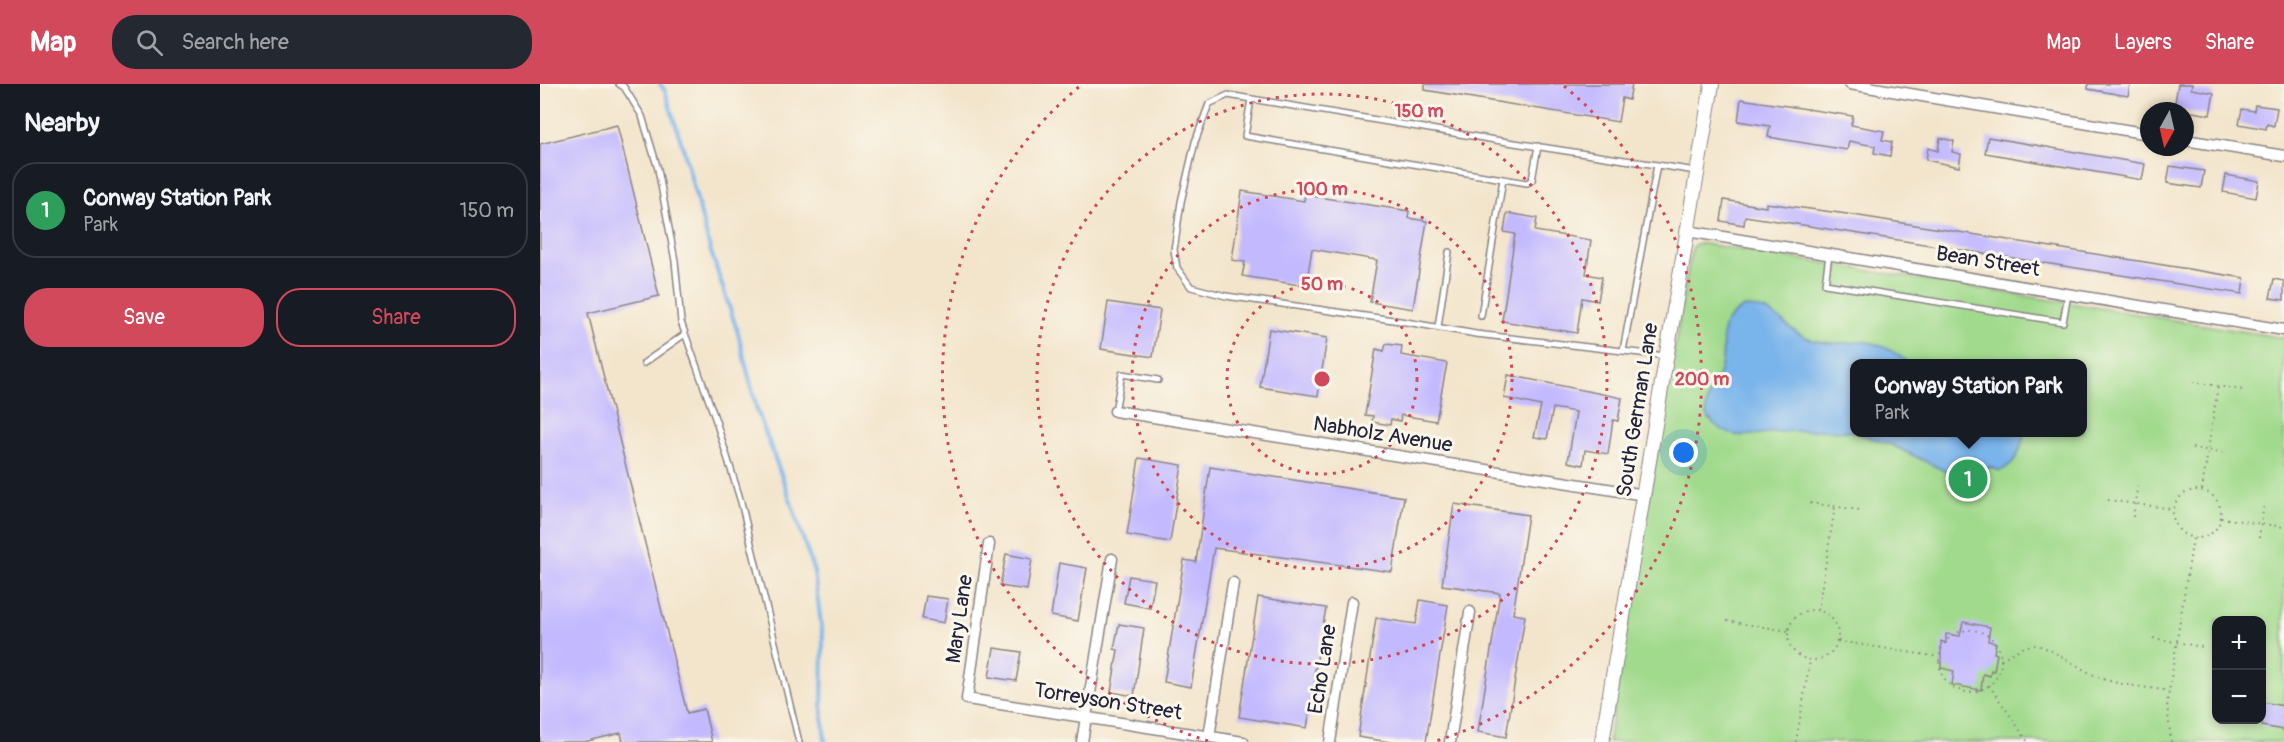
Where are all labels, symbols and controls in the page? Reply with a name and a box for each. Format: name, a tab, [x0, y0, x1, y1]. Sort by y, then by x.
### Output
search box	[112, 15, 532, 69]
text: Map	[30, 25, 76, 60]
icon: search	[133, 26, 166, 59]
text: Search here	[181, 28, 289, 56]
text: Map	[2046, 29, 2081, 56]
text: Layers	[2114, 29, 2172, 56]
text: Share	[2205, 29, 2254, 56]
text: 150 m	[1395, 100, 1444, 123]
north arrow	[2140, 102, 2194, 156]
text: Nearby	[24, 107, 100, 139]
text: 100 m	[1296, 178, 1348, 201]
text: Conway Station Park	[83, 184, 271, 212]
text: 1	[42, 198, 49, 223]
text: 150 m	[460, 198, 514, 223]
text: Park	[83, 212, 118, 237]
street label: Bean Street	[1934, 240, 2042, 283]
text: 50 m	[1301, 273, 1343, 296]
button: Save	[24, 288, 264, 347]
button: Share	[276, 288, 516, 347]
street label: South German Lane	[1610, 320, 1665, 499]
popup	[1850, 359, 2087, 437]
text: 200 m	[1675, 368, 1729, 391]
centre of rings	[1312, 369, 1332, 389]
text: Conway Station Park	[1874, 372, 2063, 400]
text: Park	[1874, 400, 1909, 425]
street label: Nabholz Avenue	[1311, 410, 1455, 459]
your location	[1669, 438, 1698, 467]
pin: 1	[1948, 456, 1988, 502]
street label: Mary Lane	[940, 572, 979, 665]
map controls	[2212, 616, 2266, 724]
button: +	[2212, 616, 2266, 670]
street label: Echo Lane	[1302, 622, 1343, 716]
button: −	[2212, 670, 2266, 724]
street label: Torreyson Street	[1032, 676, 1185, 727]

